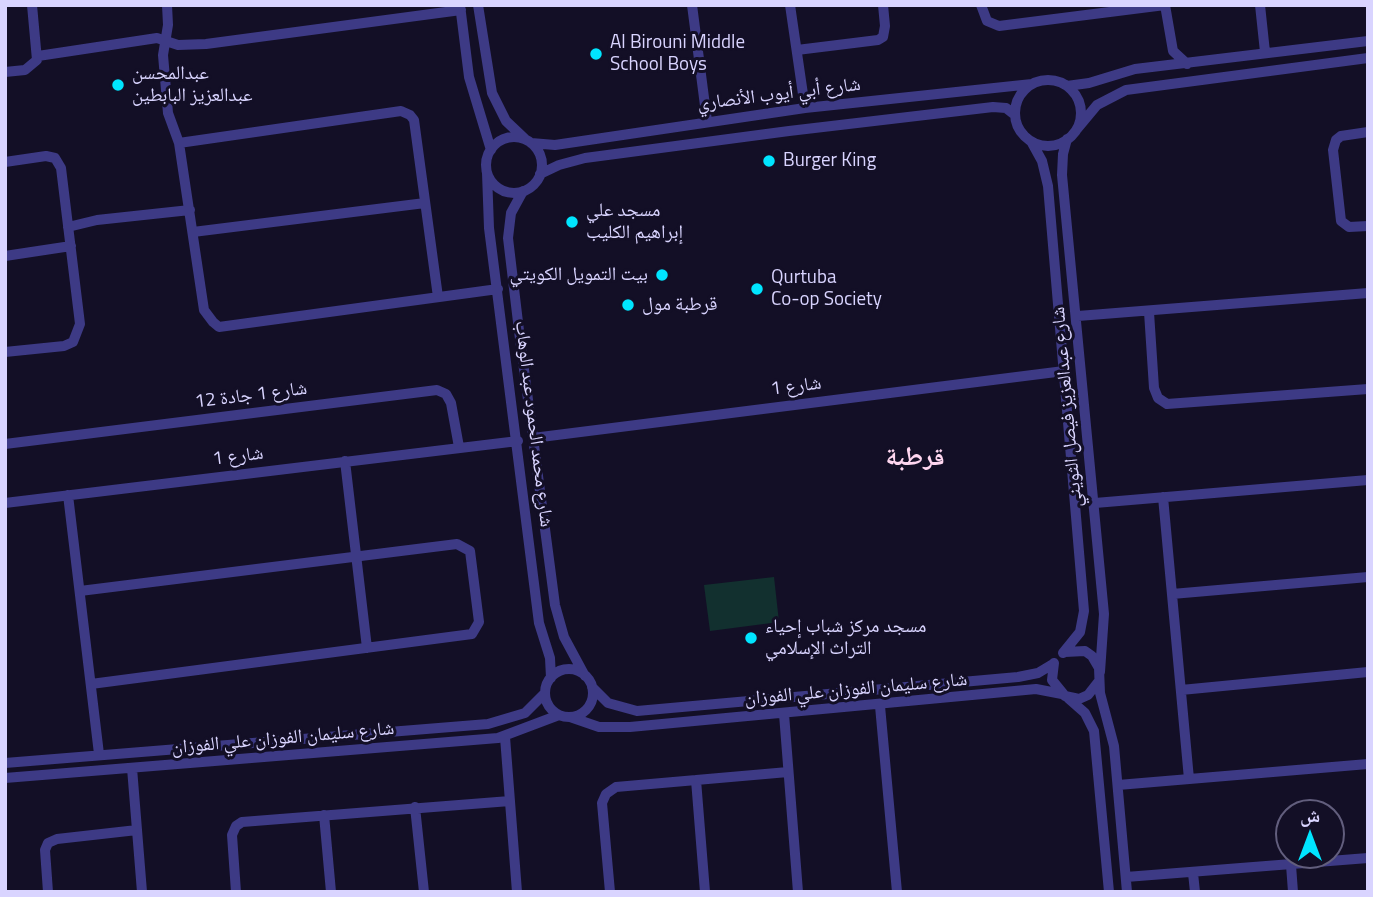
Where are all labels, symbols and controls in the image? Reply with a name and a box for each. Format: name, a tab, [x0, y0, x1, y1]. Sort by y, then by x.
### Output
place label: Al Birouni Middle School Boys	[610, 32, 745, 76]
marker: Al Birouni Middle School Boys	[588, 46, 604, 62]
place label: عبدالمحسن عبدالعزيز البابطين	[132, 63, 253, 107]
street label: شارع أبي أيوب الأنصاري	[696, 74, 862, 116]
marker: عبدالمحسن عبدالعزيز البابطين	[110, 77, 126, 93]
place label: Burger King	[783, 150, 876, 172]
marker: Burger King	[761, 153, 777, 169]
place label: مسجد علي إبراهيم الكليب	[586, 200, 683, 244]
marker: مسجد علي إبراهيم الكليب	[564, 214, 580, 230]
place label: بيت التمويل الكويتي	[510, 264, 648, 286]
marker: بيت التمويل الكويتي	[654, 267, 670, 283]
place label: Qurtuba Co-op Society	[771, 267, 882, 311]
marker: Qurtuba Co-op Society	[749, 281, 765, 297]
place label: قرطبة مول	[642, 294, 717, 316]
marker: قرطبة مول	[620, 297, 636, 313]
street label: شارع عبدالعزيز فيصل الثويني	[1048, 306, 1088, 508]
street label: شارع محمد الحمود عبد الوهاب	[509, 320, 557, 528]
street label: شارع 1	[769, 373, 823, 401]
street label: شارع 1 جادة 12	[193, 378, 309, 414]
street label: شارع 1	[211, 443, 265, 471]
district label: قرطبة	[885, 443, 945, 475]
place label: مسجد مركز شباب إحياء التراث الإسلامي	[765, 616, 926, 660]
marker: مسجد مركز شباب إحياء التراث الإسلامي	[743, 630, 759, 646]
street label: شارع سليمان الفوزان علي الفوزان	[744, 669, 968, 711]
street label: شارع سليمان الفوزان علي الفوزان	[171, 718, 395, 760]
north arrow	[1275, 799, 1345, 869]
text: ش	[1300, 800, 1320, 829]

